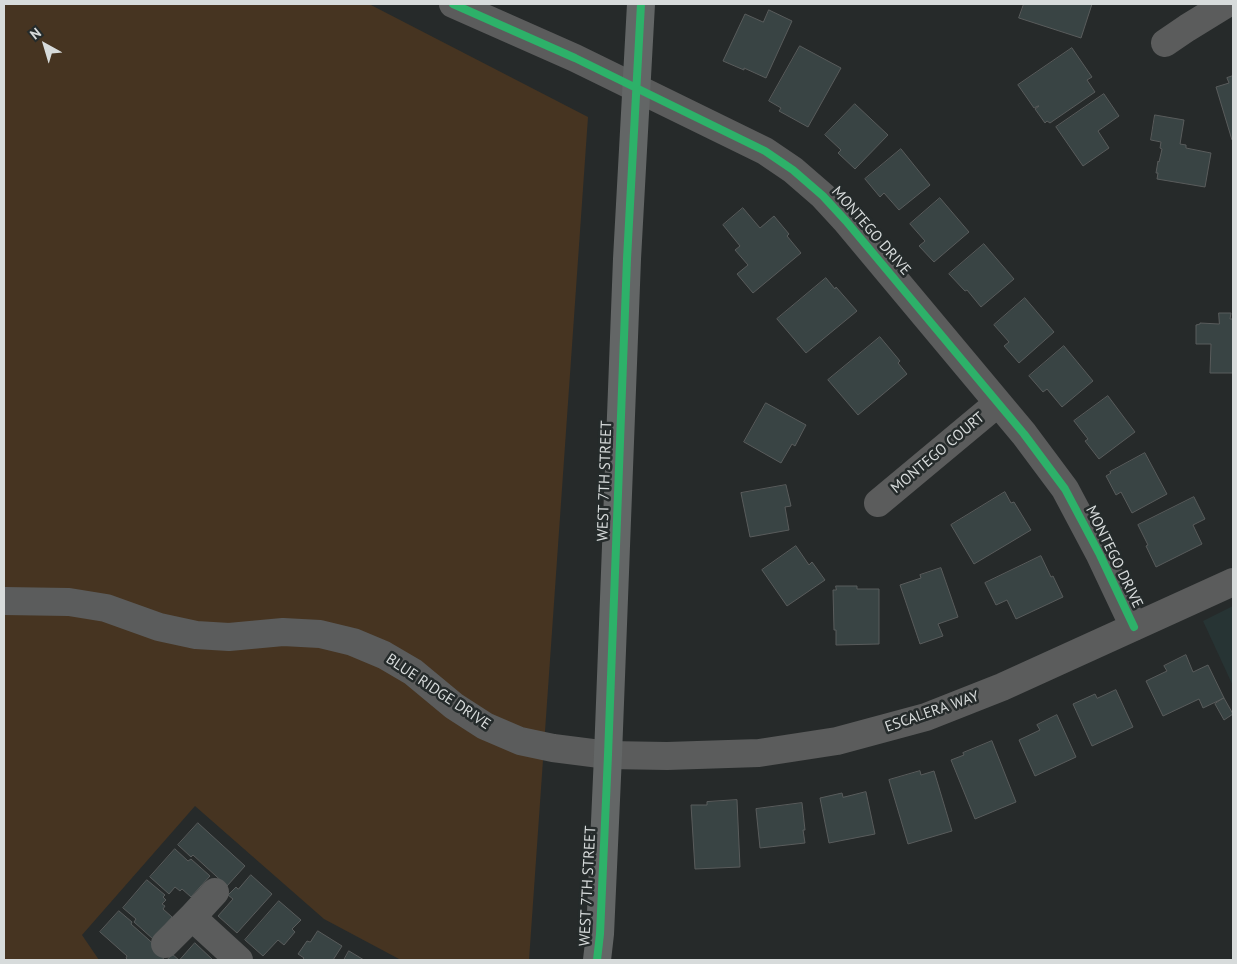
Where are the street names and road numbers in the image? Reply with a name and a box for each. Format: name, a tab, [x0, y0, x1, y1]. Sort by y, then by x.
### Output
street label: MONTEGO DRIVE	[828, 183, 914, 279]
street label: MONTEGO COURT	[888, 409, 988, 497]
street label: WEST 7TH STREET	[594, 420, 616, 542]
street label: MONTEGO DRIVE	[1081, 503, 1147, 611]
street label: BLUE RIDGE DRIVE	[382, 650, 494, 734]
street label: ESCALERA WAY	[883, 688, 981, 736]
street label: WEST 7TH STREET	[576, 825, 600, 947]

